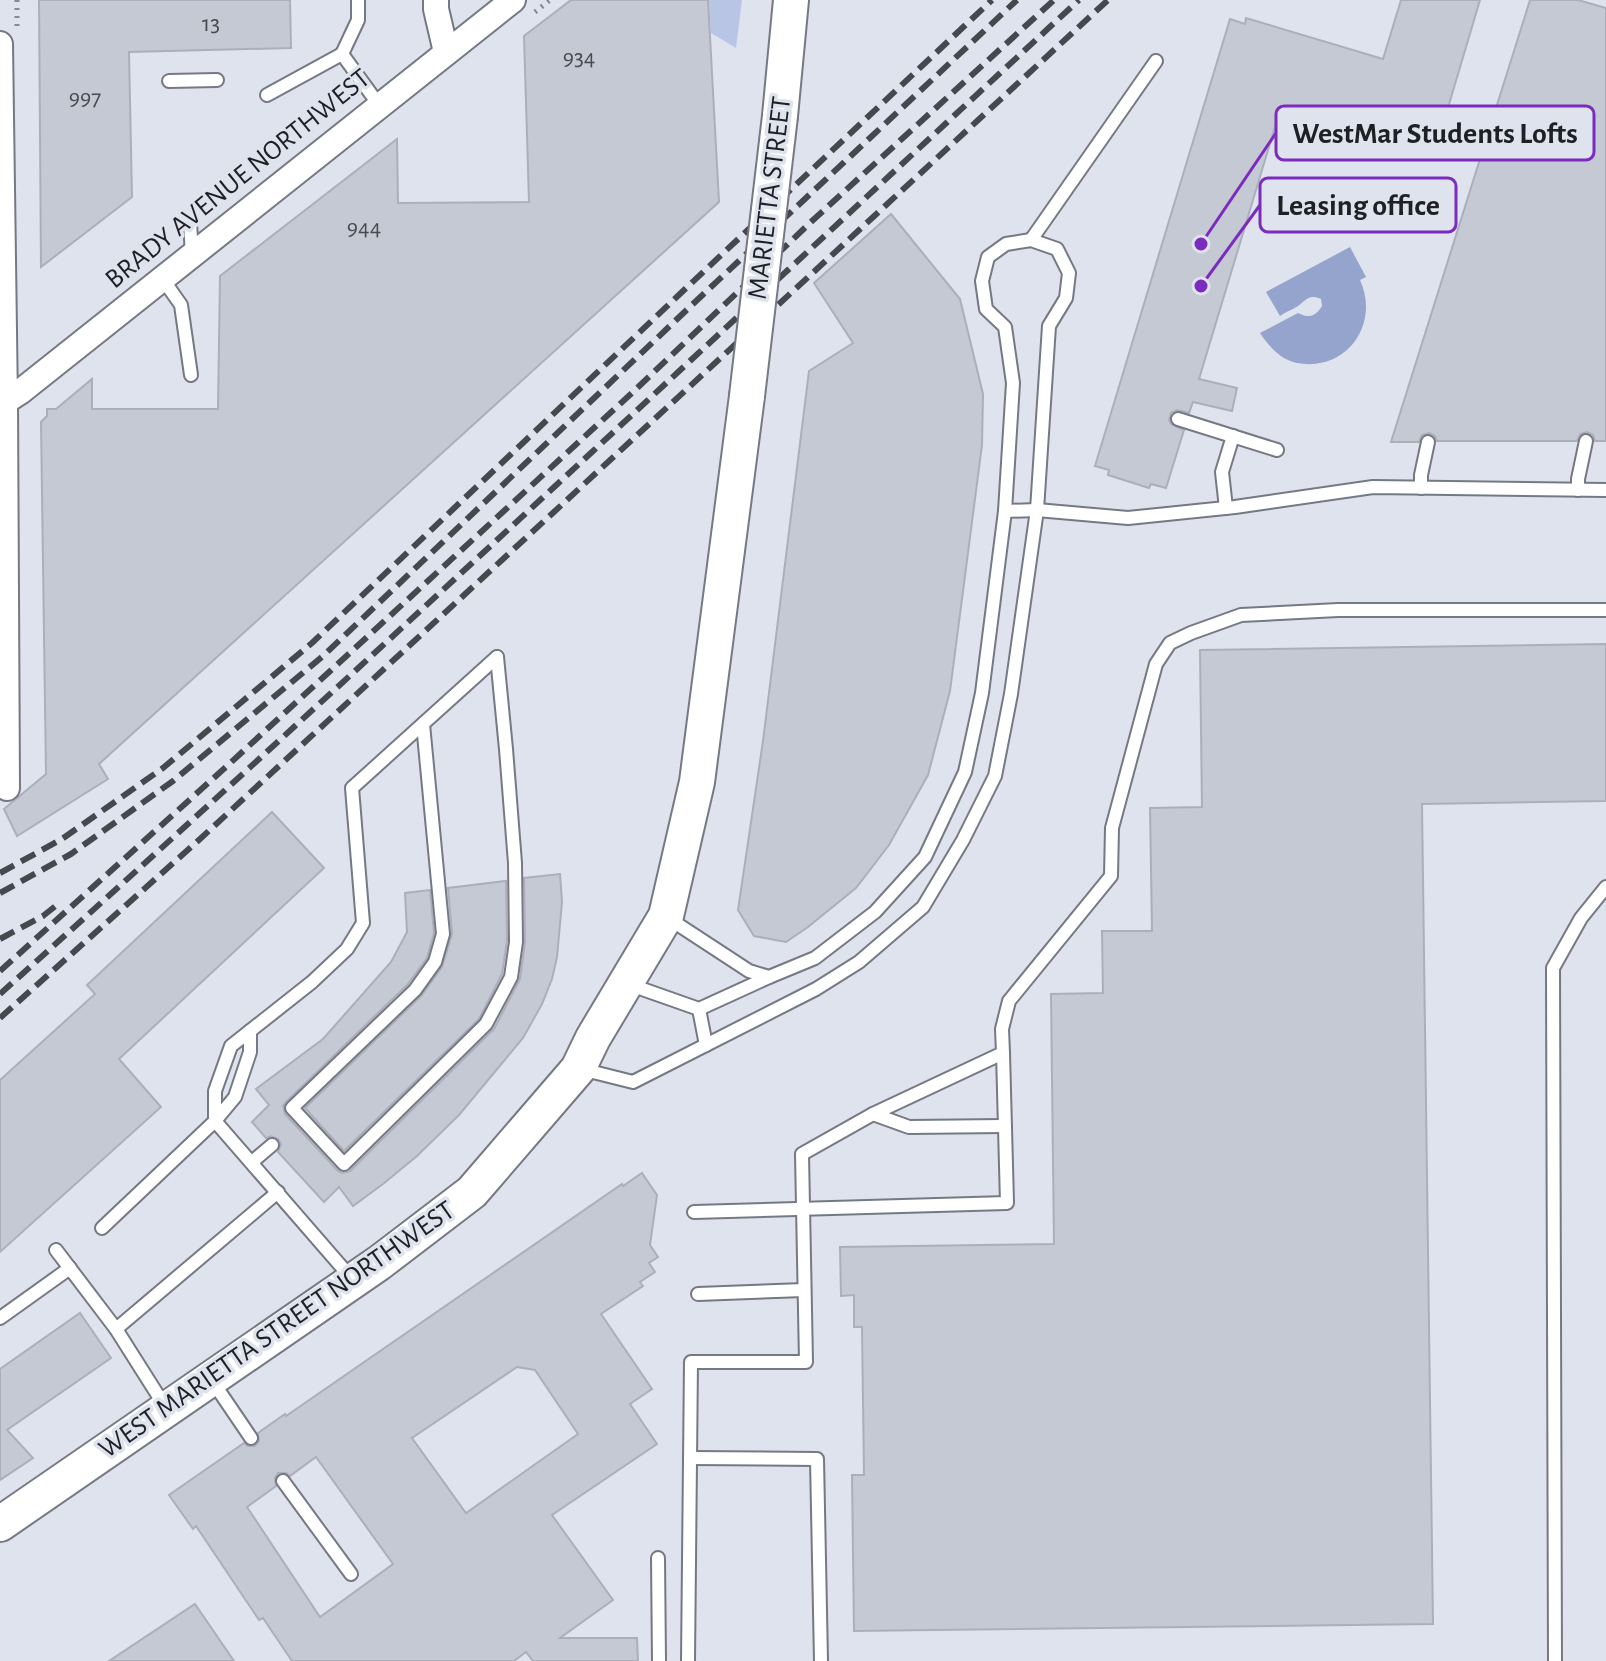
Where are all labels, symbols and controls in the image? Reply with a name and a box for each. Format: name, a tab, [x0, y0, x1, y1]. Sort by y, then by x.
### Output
house number: 13	[202, 12, 220, 36]
house number: 934	[563, 46, 595, 70]
street label: BRADY AVENUE NORTHWEST	[100, 64, 376, 294]
house number: 997	[69, 86, 101, 110]
street label: MARIETTA STREET	[744, 95, 796, 301]
callout: WestMar Students Lofts	[1276, 106, 1594, 160]
text: WestMar Students Lofts	[1292, 119, 1578, 149]
callout: Leasing office	[1260, 178, 1456, 232]
text: Leasing office	[1276, 191, 1440, 221]
house number: 944	[347, 216, 381, 240]
street label: WEST MARIETTA STREET NORTHWEST	[94, 1196, 460, 1464]

